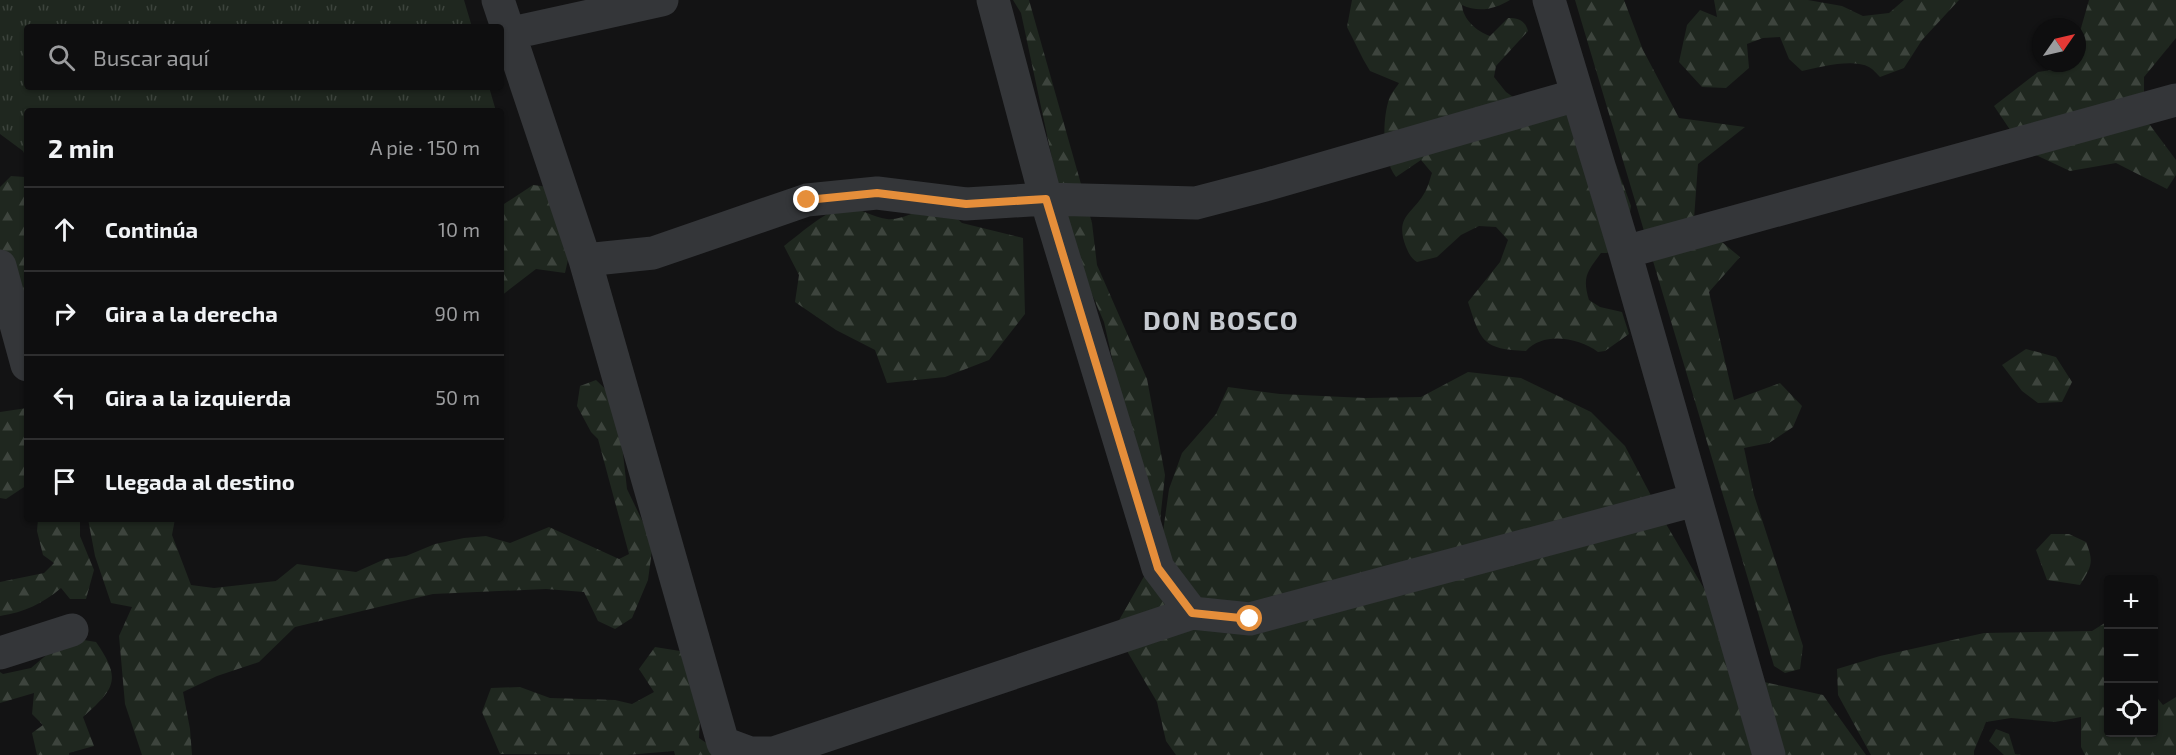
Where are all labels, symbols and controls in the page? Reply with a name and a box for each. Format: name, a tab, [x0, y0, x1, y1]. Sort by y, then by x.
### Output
north arrow	[2032, 18, 2086, 72]
search box	[24, 24, 504, 90]
icon: search	[45, 41, 78, 74]
text: Buscar aquí	[93, 44, 209, 70]
text: 2 min	[48, 132, 114, 163]
text: A pie · 150 m	[370, 135, 480, 159]
route end	[793, 186, 819, 212]
icon: ahead	[48, 213, 81, 246]
text: Continúa	[105, 216, 198, 242]
text: 10 m	[438, 217, 480, 241]
icon: right	[48, 297, 81, 330]
text: Gira a la derecha	[105, 300, 278, 326]
text: 90 m	[435, 301, 480, 325]
district label: DON BOSCO	[1143, 304, 1299, 335]
icon: left	[48, 381, 81, 414]
text: Gira a la izquierda	[105, 384, 291, 410]
text: 50 m	[435, 385, 480, 409]
icon: arrive	[48, 465, 81, 498]
text: Llegada al destino	[105, 468, 295, 494]
map controls	[2104, 575, 2158, 737]
button: +	[2104, 575, 2158, 629]
route start	[1236, 605, 1262, 631]
button: −	[2104, 629, 2158, 683]
button: locate	[2104, 683, 2158, 737]

